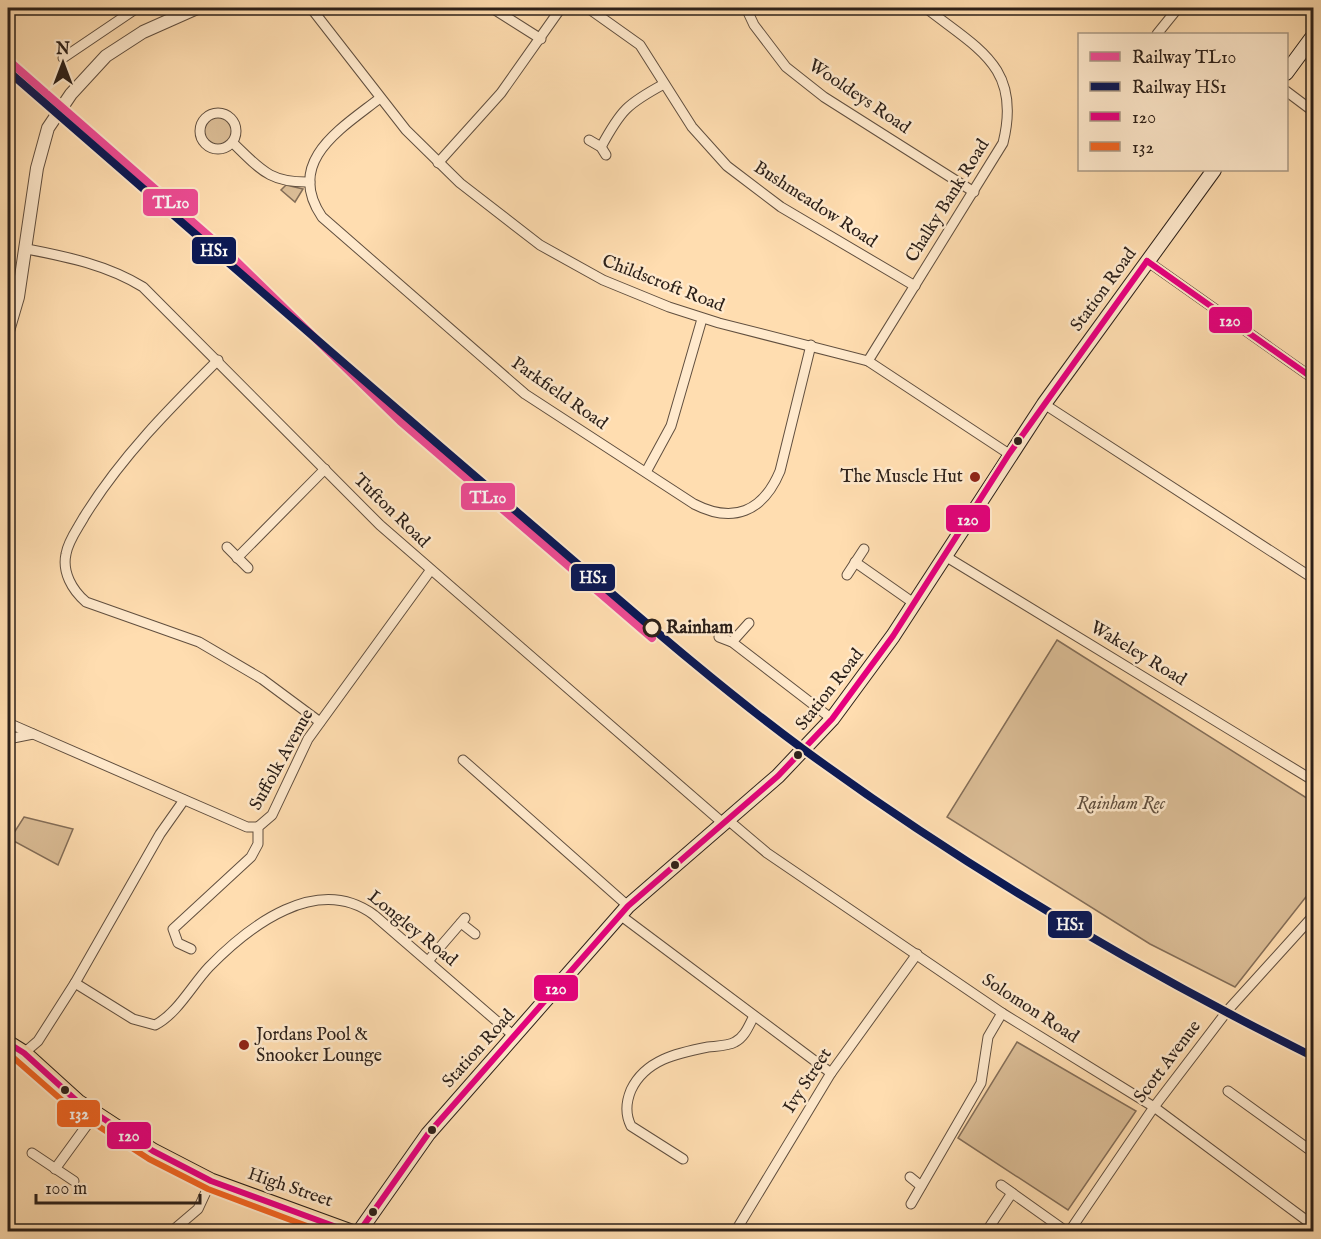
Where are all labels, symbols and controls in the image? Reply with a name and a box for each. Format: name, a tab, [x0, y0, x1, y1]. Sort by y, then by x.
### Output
north arrow	[33, 33, 93, 93]
legend	[1078, 33, 1288, 171]
text: N	[55, 40, 70, 60]
text: Railway TL10	[1132, 47, 1236, 70]
street label: Wooldeys Road	[804, 54, 915, 140]
text: Railway HS1	[1132, 77, 1226, 100]
text: 120	[1132, 107, 1156, 130]
street label: Chalky Bank Road	[901, 135, 995, 267]
text: 132	[1132, 137, 1154, 160]
street label: Bushmeadow Road	[749, 157, 881, 254]
line badge: TL10	[142, 188, 199, 217]
text: TL10	[152, 194, 190, 214]
line badge: HS1	[191, 236, 237, 265]
text: HS1	[200, 242, 228, 262]
street label: Station Road	[1066, 243, 1142, 336]
street label: Childscroft Road	[598, 250, 728, 318]
line badge: 120	[1208, 306, 1253, 334]
text: 120	[1219, 312, 1241, 332]
street label: Parkfield Road	[507, 352, 612, 436]
unlabelled marker	[1012, 435, 1024, 447]
place label: The Muscle Hut	[840, 466, 963, 489]
street label: Tufton Road	[348, 469, 434, 553]
marker: The Muscle Hut	[968, 470, 982, 484]
line badge: TL10	[460, 482, 516, 511]
text: TL10	[469, 489, 507, 509]
line badge: 120	[945, 504, 991, 533]
text: 120	[957, 511, 979, 531]
line badge: HS1	[570, 563, 616, 592]
text: HS1	[579, 569, 607, 589]
street label: Wakeley Road	[1086, 616, 1191, 692]
place label: Rainham	[666, 617, 733, 640]
marker: Rainham	[643, 619, 661, 637]
street label: Station Road	[791, 644, 869, 736]
street label: Suffolk Avenue	[245, 705, 319, 815]
unlabelled marker	[792, 749, 804, 761]
park label: Rainham Rec	[1077, 793, 1166, 816]
unlabelled marker	[669, 859, 681, 871]
street label: Longley Road	[363, 886, 462, 972]
line badge: HS1	[1047, 910, 1093, 939]
text: HS1	[1056, 916, 1084, 936]
street label: Solomon Road	[977, 969, 1083, 1049]
line badge: 120	[533, 974, 579, 1002]
text: 120	[545, 980, 567, 1000]
street label: Station Road	[438, 1005, 521, 1093]
street label: Scott Avenue	[1129, 1016, 1207, 1108]
place label: Jordans Pool & Snooker Lounge	[254, 1024, 382, 1068]
marker: Jordans Pool & Snooker Lounge	[237, 1038, 251, 1052]
street label: Ivy Street	[779, 1044, 837, 1118]
unlabelled marker	[59, 1084, 71, 1096]
line badge: 132	[56, 1099, 101, 1128]
text: 132	[69, 1105, 89, 1125]
line badge: 120	[106, 1121, 152, 1150]
unlabelled marker	[426, 1124, 438, 1136]
text: 120	[118, 1127, 140, 1147]
street label: High Street	[245, 1163, 335, 1213]
scale bar	[36, 1167, 200, 1205]
text: 100 m	[45, 1178, 87, 1201]
unlabelled marker	[367, 1206, 379, 1218]

